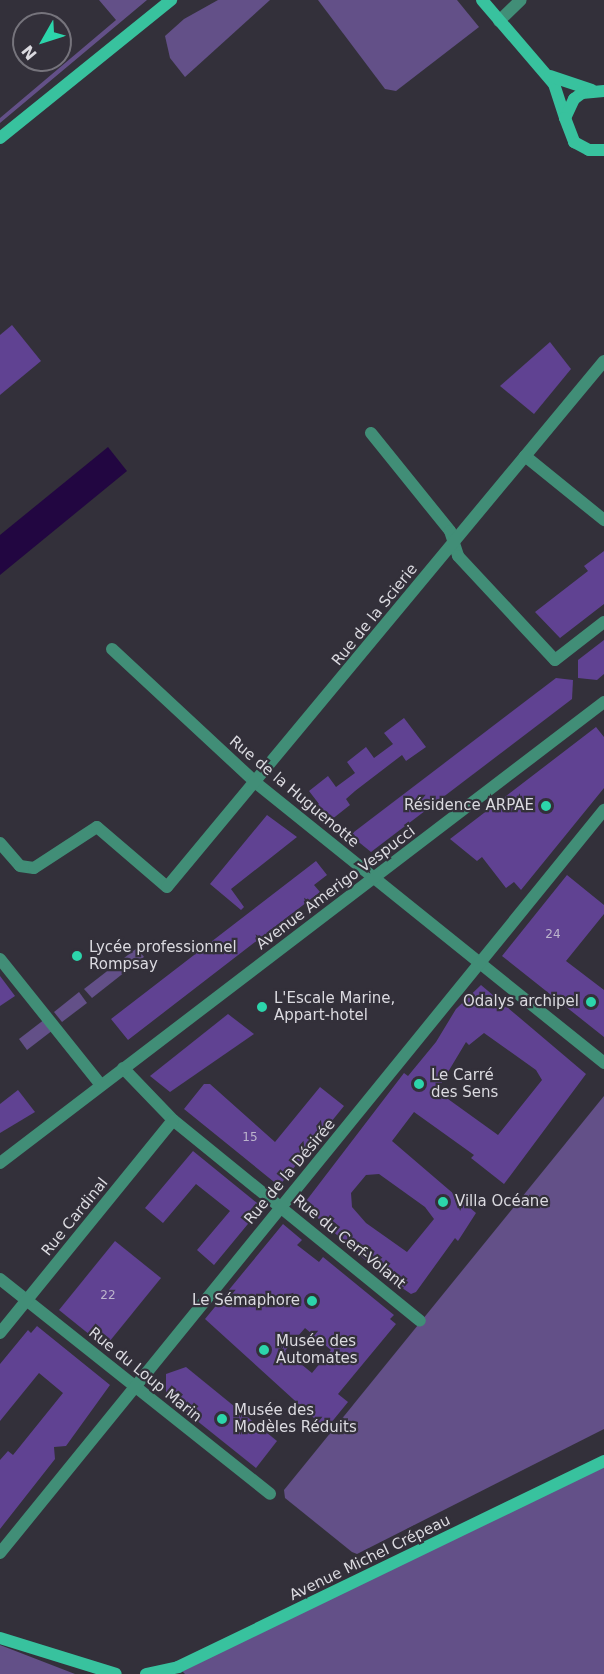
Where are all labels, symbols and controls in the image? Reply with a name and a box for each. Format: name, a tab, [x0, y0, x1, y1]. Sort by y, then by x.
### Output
north arrow	[12, 12, 72, 72]
text: N	[18, 41, 41, 64]
street label: Rue de la Scierie	[328, 561, 422, 669]
street label: Rue de la Huguenotte	[226, 733, 362, 851]
place label: Résidence ARPAE	[404, 797, 534, 815]
marker: Résidence ARPAE	[539, 799, 553, 813]
street label: Avenue Amerigo Vespucci	[253, 822, 419, 954]
house number: 24	[545, 928, 561, 942]
place label: Lycée professionnel Rompsay	[89, 938, 237, 973]
marker: Lycée professionnel Rompsay	[70, 949, 84, 963]
place label: L'Escale Marine, Appart-hotel	[274, 989, 395, 1024]
place label: Odalys archipel	[463, 993, 579, 1011]
marker: Odalys archipel	[584, 995, 598, 1009]
marker: L'Escale Marine, Appart-hotel	[255, 1000, 269, 1014]
place label: Le Carré des Sens	[431, 1066, 498, 1101]
marker: Le Carré des Sens	[412, 1077, 426, 1091]
street label: Rue de la Désirée	[241, 1116, 339, 1228]
house number: 15	[242, 1131, 258, 1145]
street label: Rue Cardinal	[38, 1174, 112, 1260]
street label: Rue du Cerf-Volant	[289, 1191, 409, 1293]
place label: Villa Océane	[455, 1193, 549, 1211]
marker: Villa Océane	[436, 1195, 450, 1209]
house number: 22	[100, 1289, 116, 1303]
place label: Le Sémaphore	[192, 1292, 300, 1310]
marker: Le Sémaphore	[305, 1294, 319, 1308]
street label: Rue du Loup Marin	[85, 1324, 205, 1426]
place label: Musée des Automates	[276, 1332, 358, 1367]
marker: Musée des Automates	[257, 1343, 271, 1357]
place label: Musée des Modèles Réduits	[234, 1401, 357, 1436]
marker: Musée des Modèles Réduits	[215, 1412, 229, 1426]
street label: Avenue Michel Crépeau	[287, 1511, 453, 1605]

